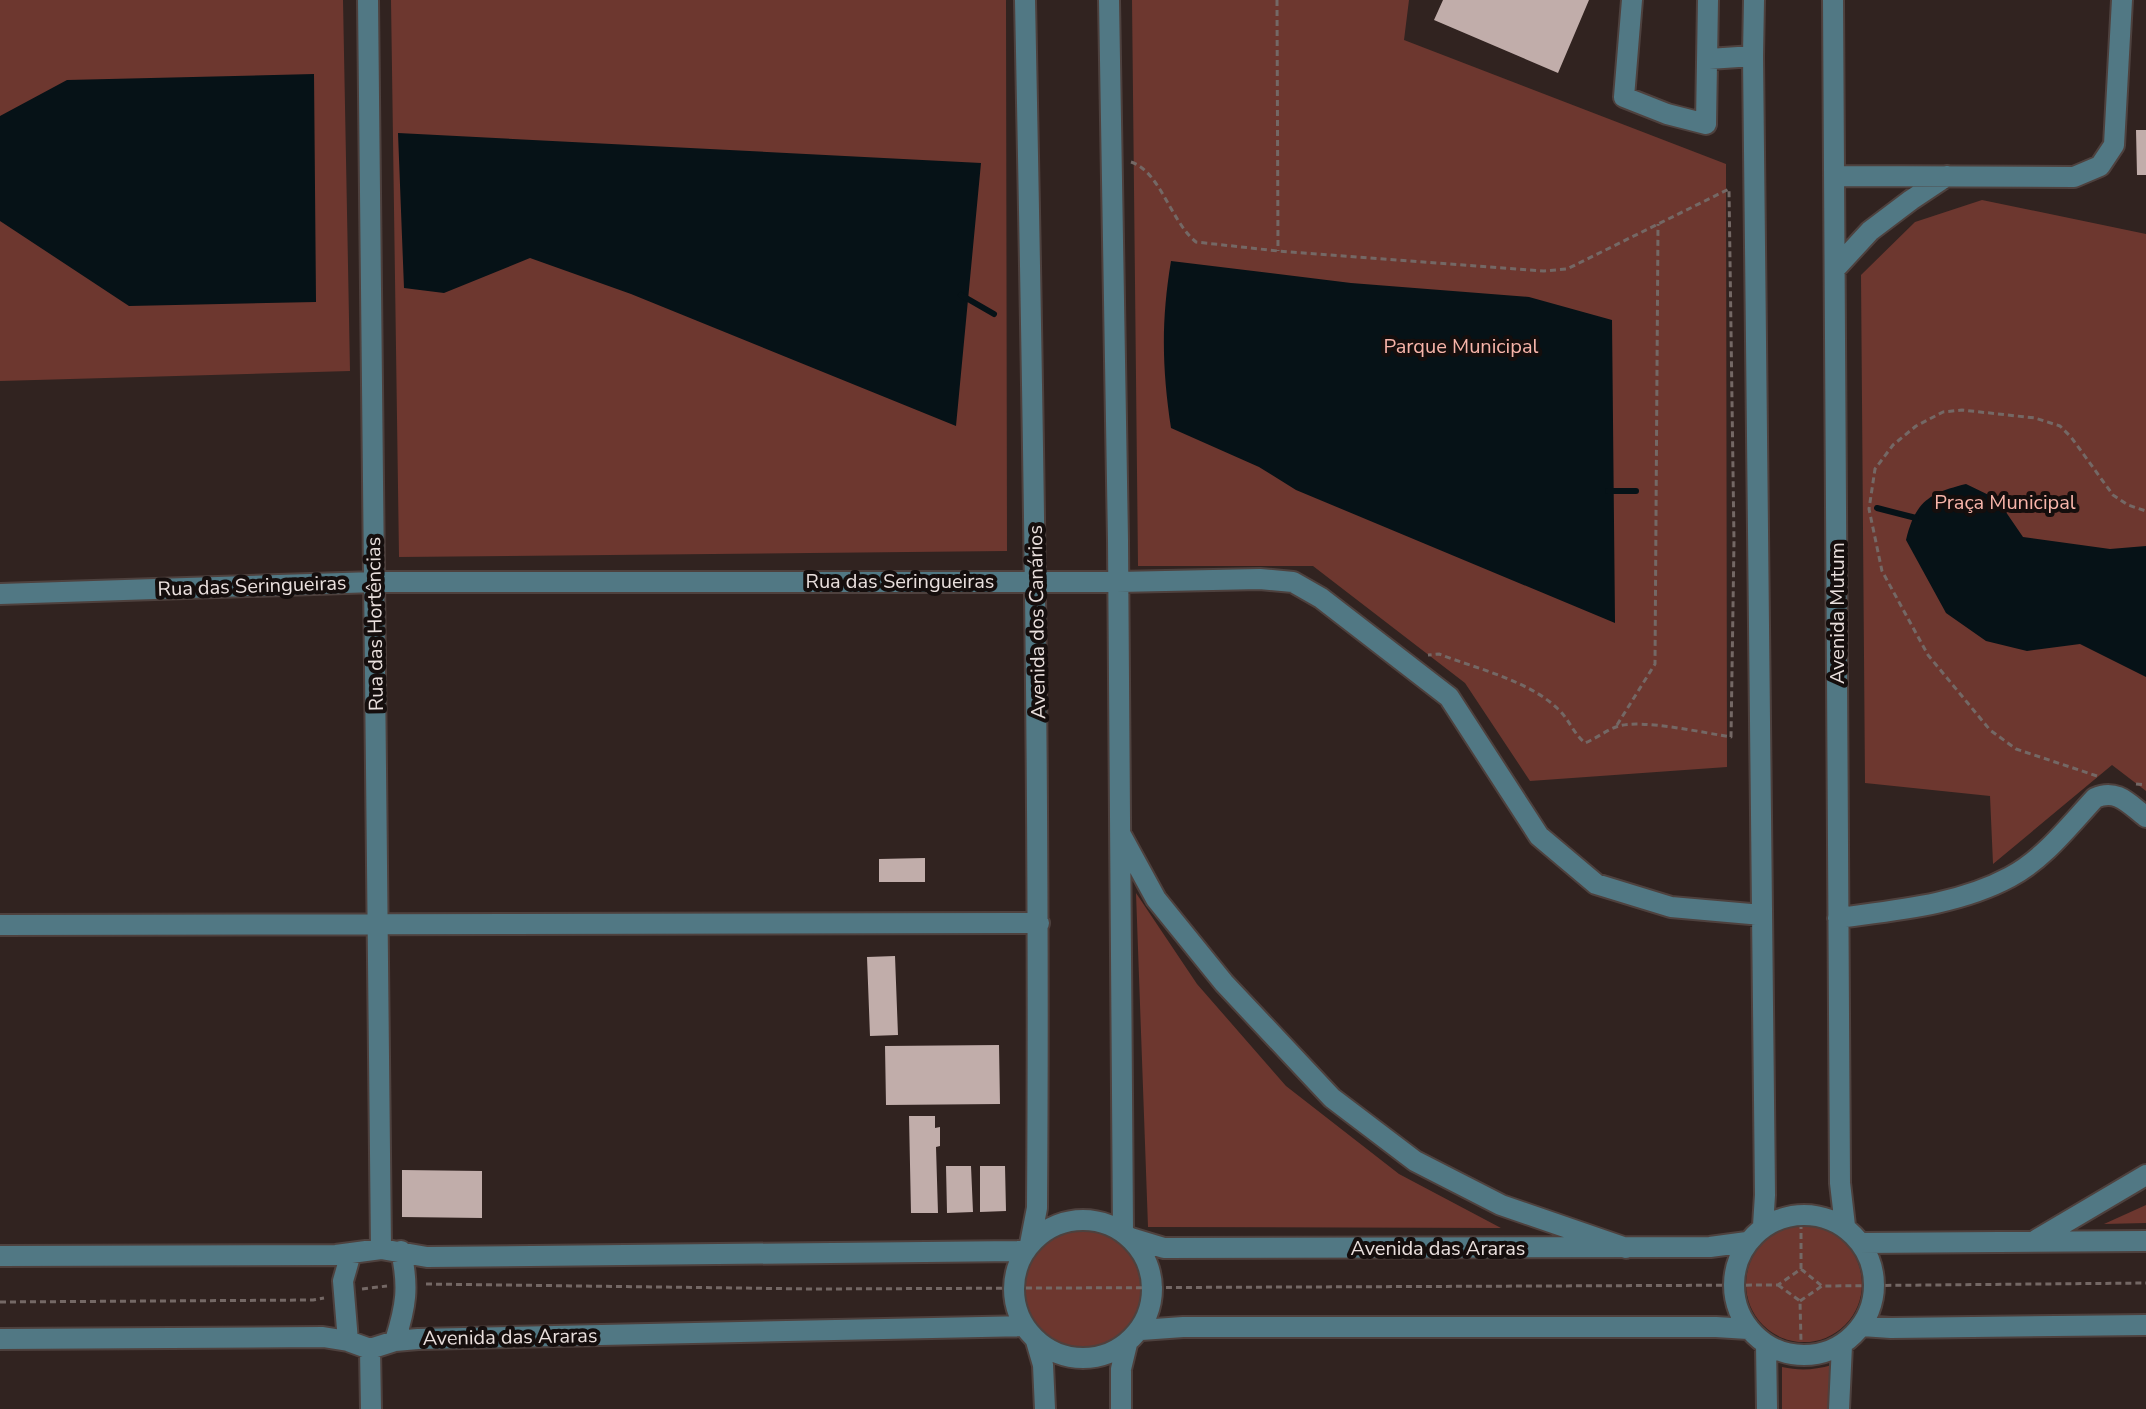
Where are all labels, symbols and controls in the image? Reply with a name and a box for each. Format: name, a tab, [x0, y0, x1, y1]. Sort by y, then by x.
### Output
park label: Parque Municipal	[1384, 333, 1539, 360]
park label: Praça Municipal	[1934, 489, 2076, 516]
street label: Avenida dos Canários	[1022, 525, 1052, 719]
street label: Rua das Hortências	[360, 537, 390, 711]
street label: Avenida Mutum	[1824, 542, 1851, 684]
street label: Rua das Seringueiras	[806, 568, 994, 595]
street label: Rua das Seringueiras	[157, 569, 347, 603]
street label: Avenida das Araras	[1351, 1235, 1525, 1262]
street label: Avenida das Araras	[422, 1322, 598, 1352]

